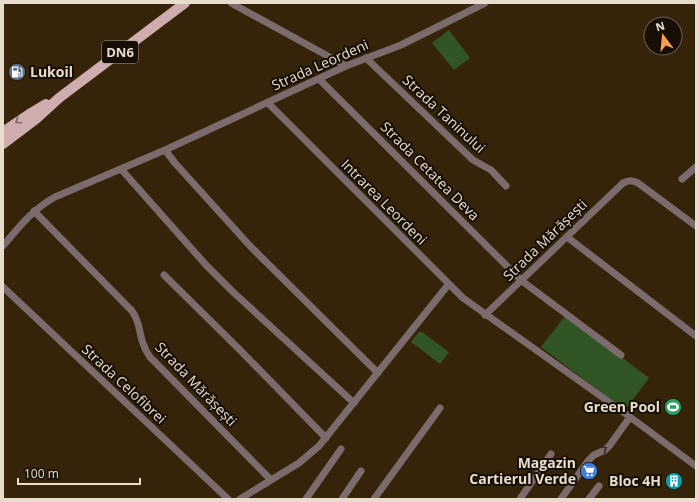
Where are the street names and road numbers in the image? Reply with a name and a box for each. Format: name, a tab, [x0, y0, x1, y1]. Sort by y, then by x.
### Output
street label: Strada Leordeni	[268, 35, 371, 94]
road number: DN6	[102, 41, 138, 63]
street label: Strada Taninului	[399, 70, 490, 157]
street label: Strada Cetatea Deva	[377, 117, 484, 224]
street label: Intrarea Leordeni	[337, 155, 431, 249]
street label: Strada Mărășești	[499, 195, 591, 285]
street label: Strada Mărășești	[151, 338, 241, 430]
street label: Strada Celofibrei	[78, 340, 171, 428]

